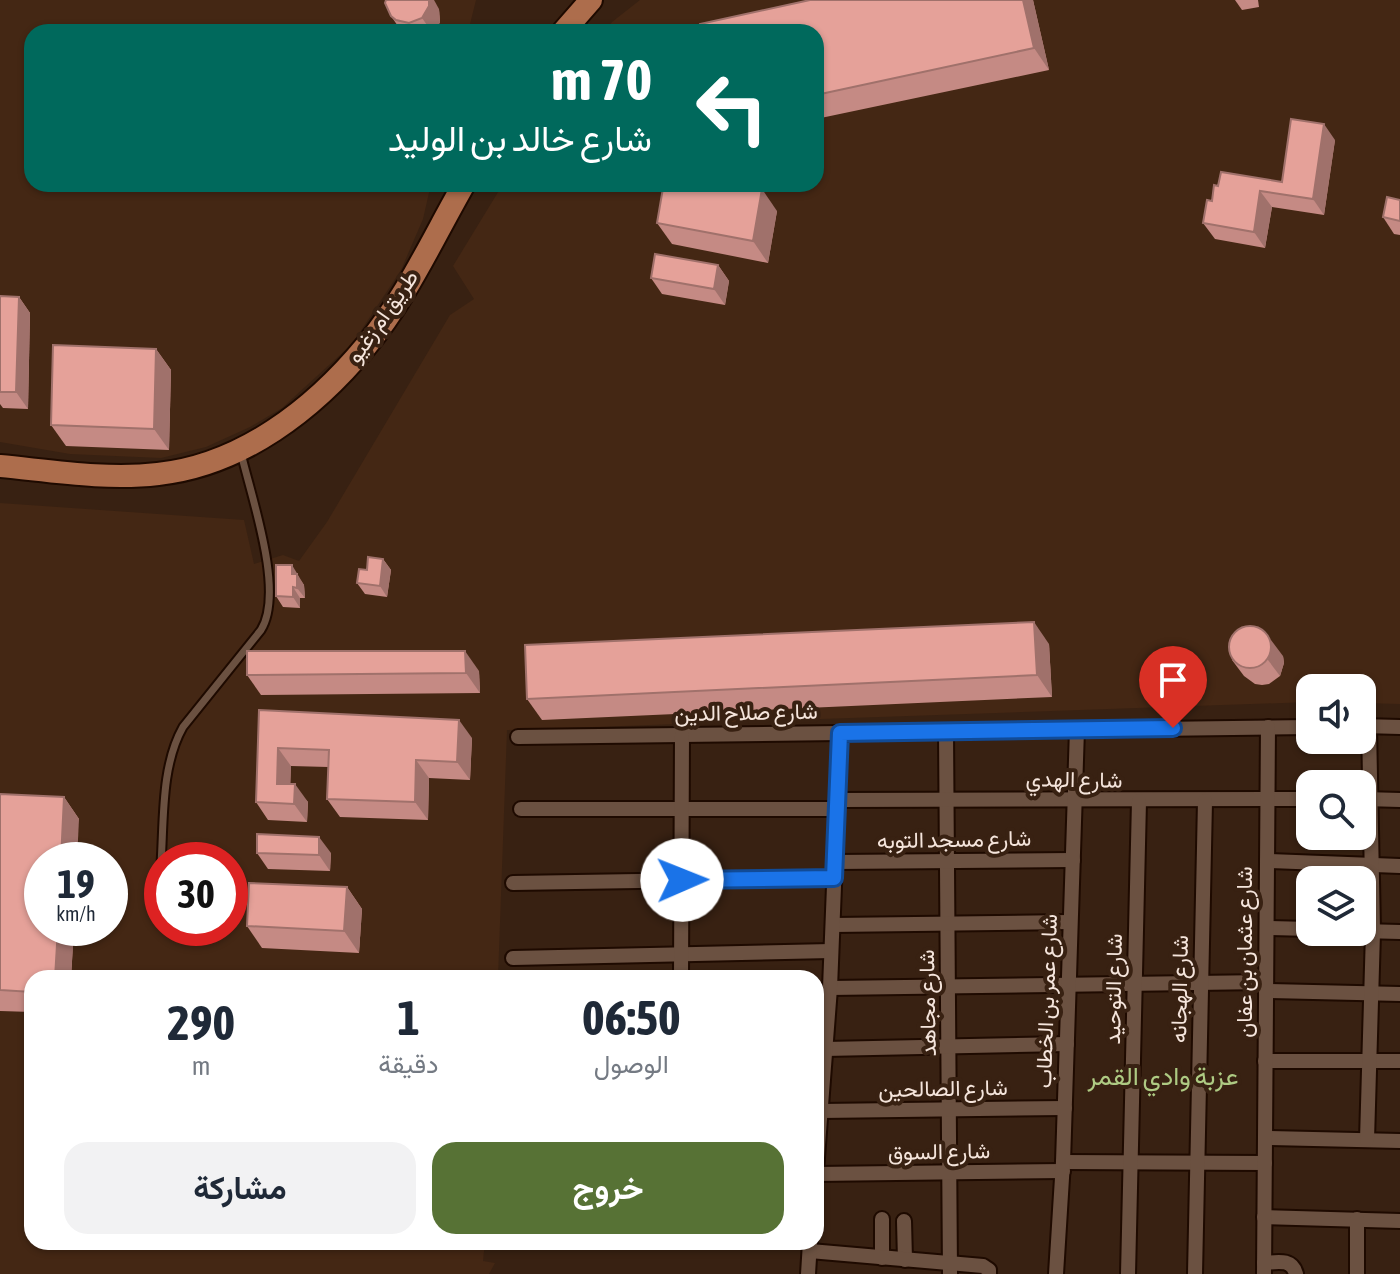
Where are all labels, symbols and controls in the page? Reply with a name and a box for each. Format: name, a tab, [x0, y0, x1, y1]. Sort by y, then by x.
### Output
text: 70 m	[551, 48, 652, 112]
icon: left	[680, 56, 784, 160]
text: شارع خالد بن الوليد	[388, 117, 652, 159]
street label: طريق ام زغيو	[341, 265, 425, 368]
pin	[1139, 646, 1207, 728]
icon: arrive	[1151, 658, 1195, 702]
map controls	[1296, 674, 1376, 946]
button: sound	[1296, 674, 1376, 754]
street label: شارع صلاح الدين	[674, 698, 818, 728]
street label: شارع الهدي	[1025, 765, 1123, 799]
button: search	[1296, 770, 1376, 850]
street label: شارع مسجد التوبه	[877, 825, 1031, 855]
position arrow	[640, 838, 724, 922]
speed limit sign: 30	[144, 842, 248, 946]
text: 19	[57, 861, 95, 906]
street label: شارع عثمان بن عفان	[1231, 866, 1259, 1038]
button: layers	[1296, 866, 1376, 946]
text: km/h	[56, 902, 96, 925]
street label: شارع عمر بن الخطاب	[1030, 913, 1064, 1089]
street label: شارع التوحيد	[1099, 933, 1129, 1045]
street label: شارع الهجانه	[1165, 935, 1195, 1043]
street label: شارع مجاهد	[913, 949, 943, 1057]
text: 1	[397, 990, 420, 1045]
text: 06:50	[582, 990, 681, 1045]
text: 290	[167, 995, 235, 1050]
text: دقيقة	[378, 1049, 439, 1079]
text: الوصول	[594, 1049, 669, 1079]
text: m	[192, 1051, 211, 1081]
district label: عزبة وادي القمر	[1086, 1061, 1239, 1097]
street label: شارع الصالحين	[878, 1074, 1008, 1104]
street label: شارع السوق	[888, 1137, 990, 1167]
button: مشاركة	[64, 1142, 416, 1234]
button: خروج	[432, 1142, 784, 1234]

